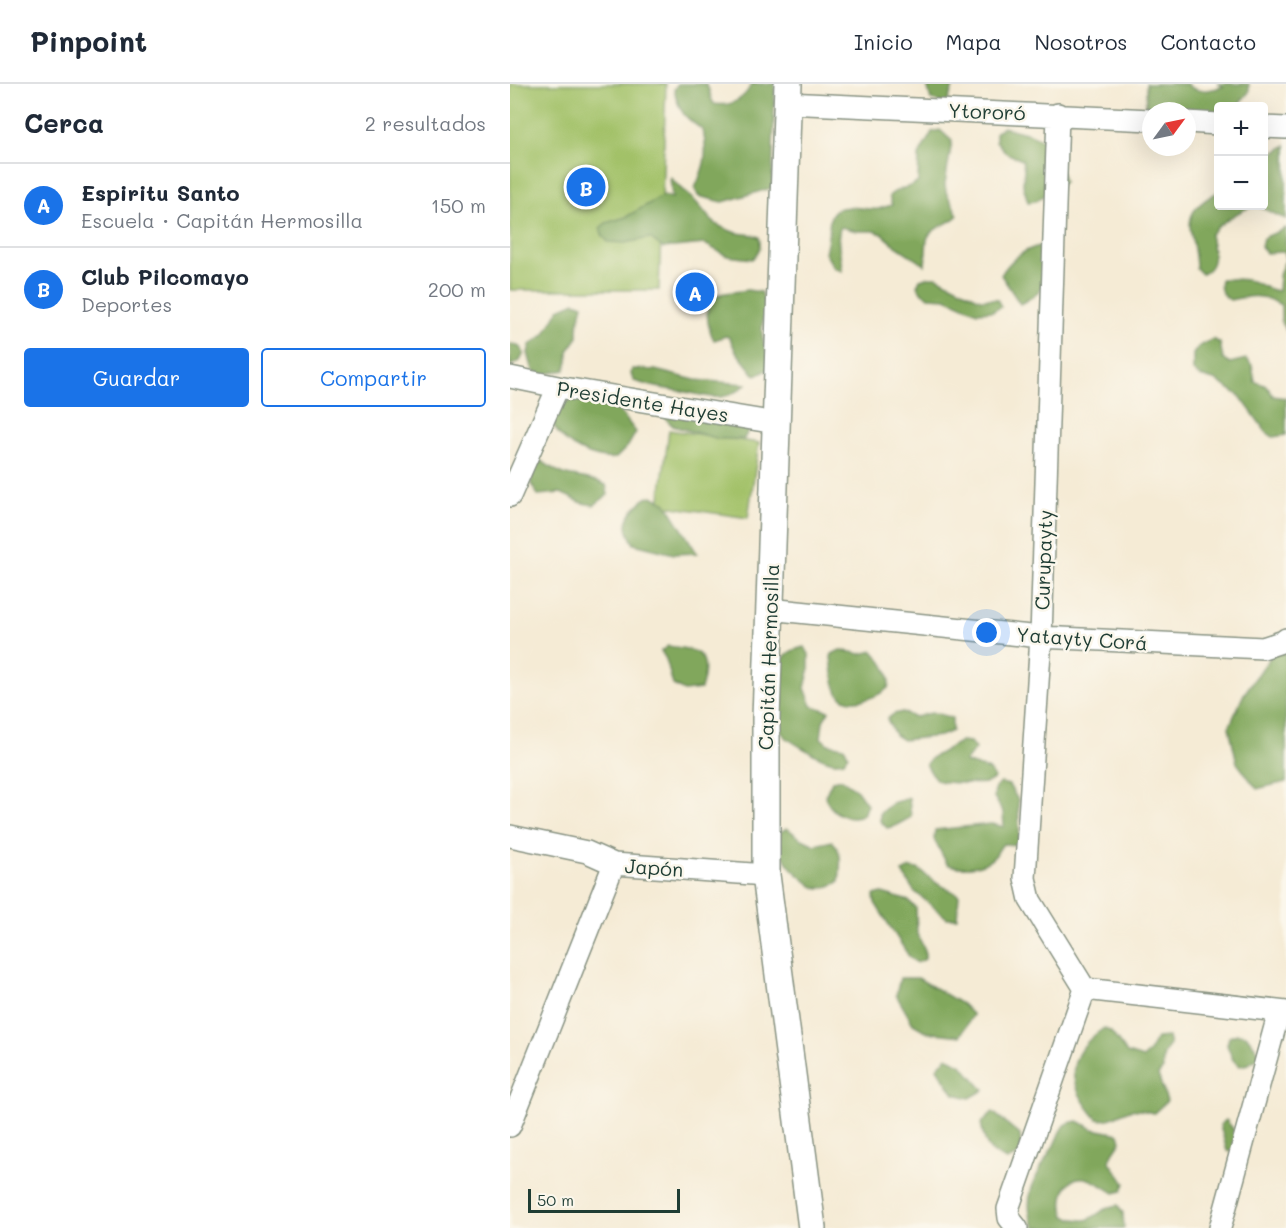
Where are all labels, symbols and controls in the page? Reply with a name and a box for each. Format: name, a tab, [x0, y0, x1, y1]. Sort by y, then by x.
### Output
text: Pinpoint	[30, 23, 147, 59]
text: Inicio	[854, 28, 913, 55]
text: Mapa	[946, 28, 1001, 55]
text: Nosotros	[1034, 28, 1128, 55]
text: Contacto	[1161, 28, 1256, 55]
street label: Ytororó	[948, 97, 1026, 125]
north arrow	[1142, 102, 1196, 156]
map controls	[1214, 102, 1268, 210]
button: +	[1214, 102, 1268, 156]
text: Cerca	[24, 106, 104, 140]
text: 2 resultados	[365, 110, 486, 136]
button: −	[1214, 156, 1268, 210]
pin: B	[566, 164, 606, 210]
text: Espiritu Santo	[81, 178, 240, 207]
text: A	[37, 192, 50, 218]
text: 150 m	[431, 192, 486, 218]
text: Escuela · Capitán Hermosilla	[81, 207, 363, 233]
text: Club Pilcomayo	[81, 262, 249, 291]
pin: A	[676, 270, 714, 314]
text: B	[37, 276, 50, 302]
text: 200 m	[428, 276, 486, 302]
text: Deportes	[81, 291, 172, 317]
button: Guardar	[24, 348, 249, 407]
button: Compartir	[261, 348, 486, 407]
street label: Presidente Hayes	[555, 375, 731, 427]
street label: Curupayty	[1028, 509, 1058, 611]
street label: Capitán Hermosilla	[752, 563, 784, 751]
your location	[972, 618, 1001, 647]
street label: Yatayty Corá	[1015, 620, 1149, 656]
street label: Japón	[624, 852, 684, 882]
scale bar	[528, 1186, 680, 1214]
text: 50 m	[537, 1189, 574, 1210]

